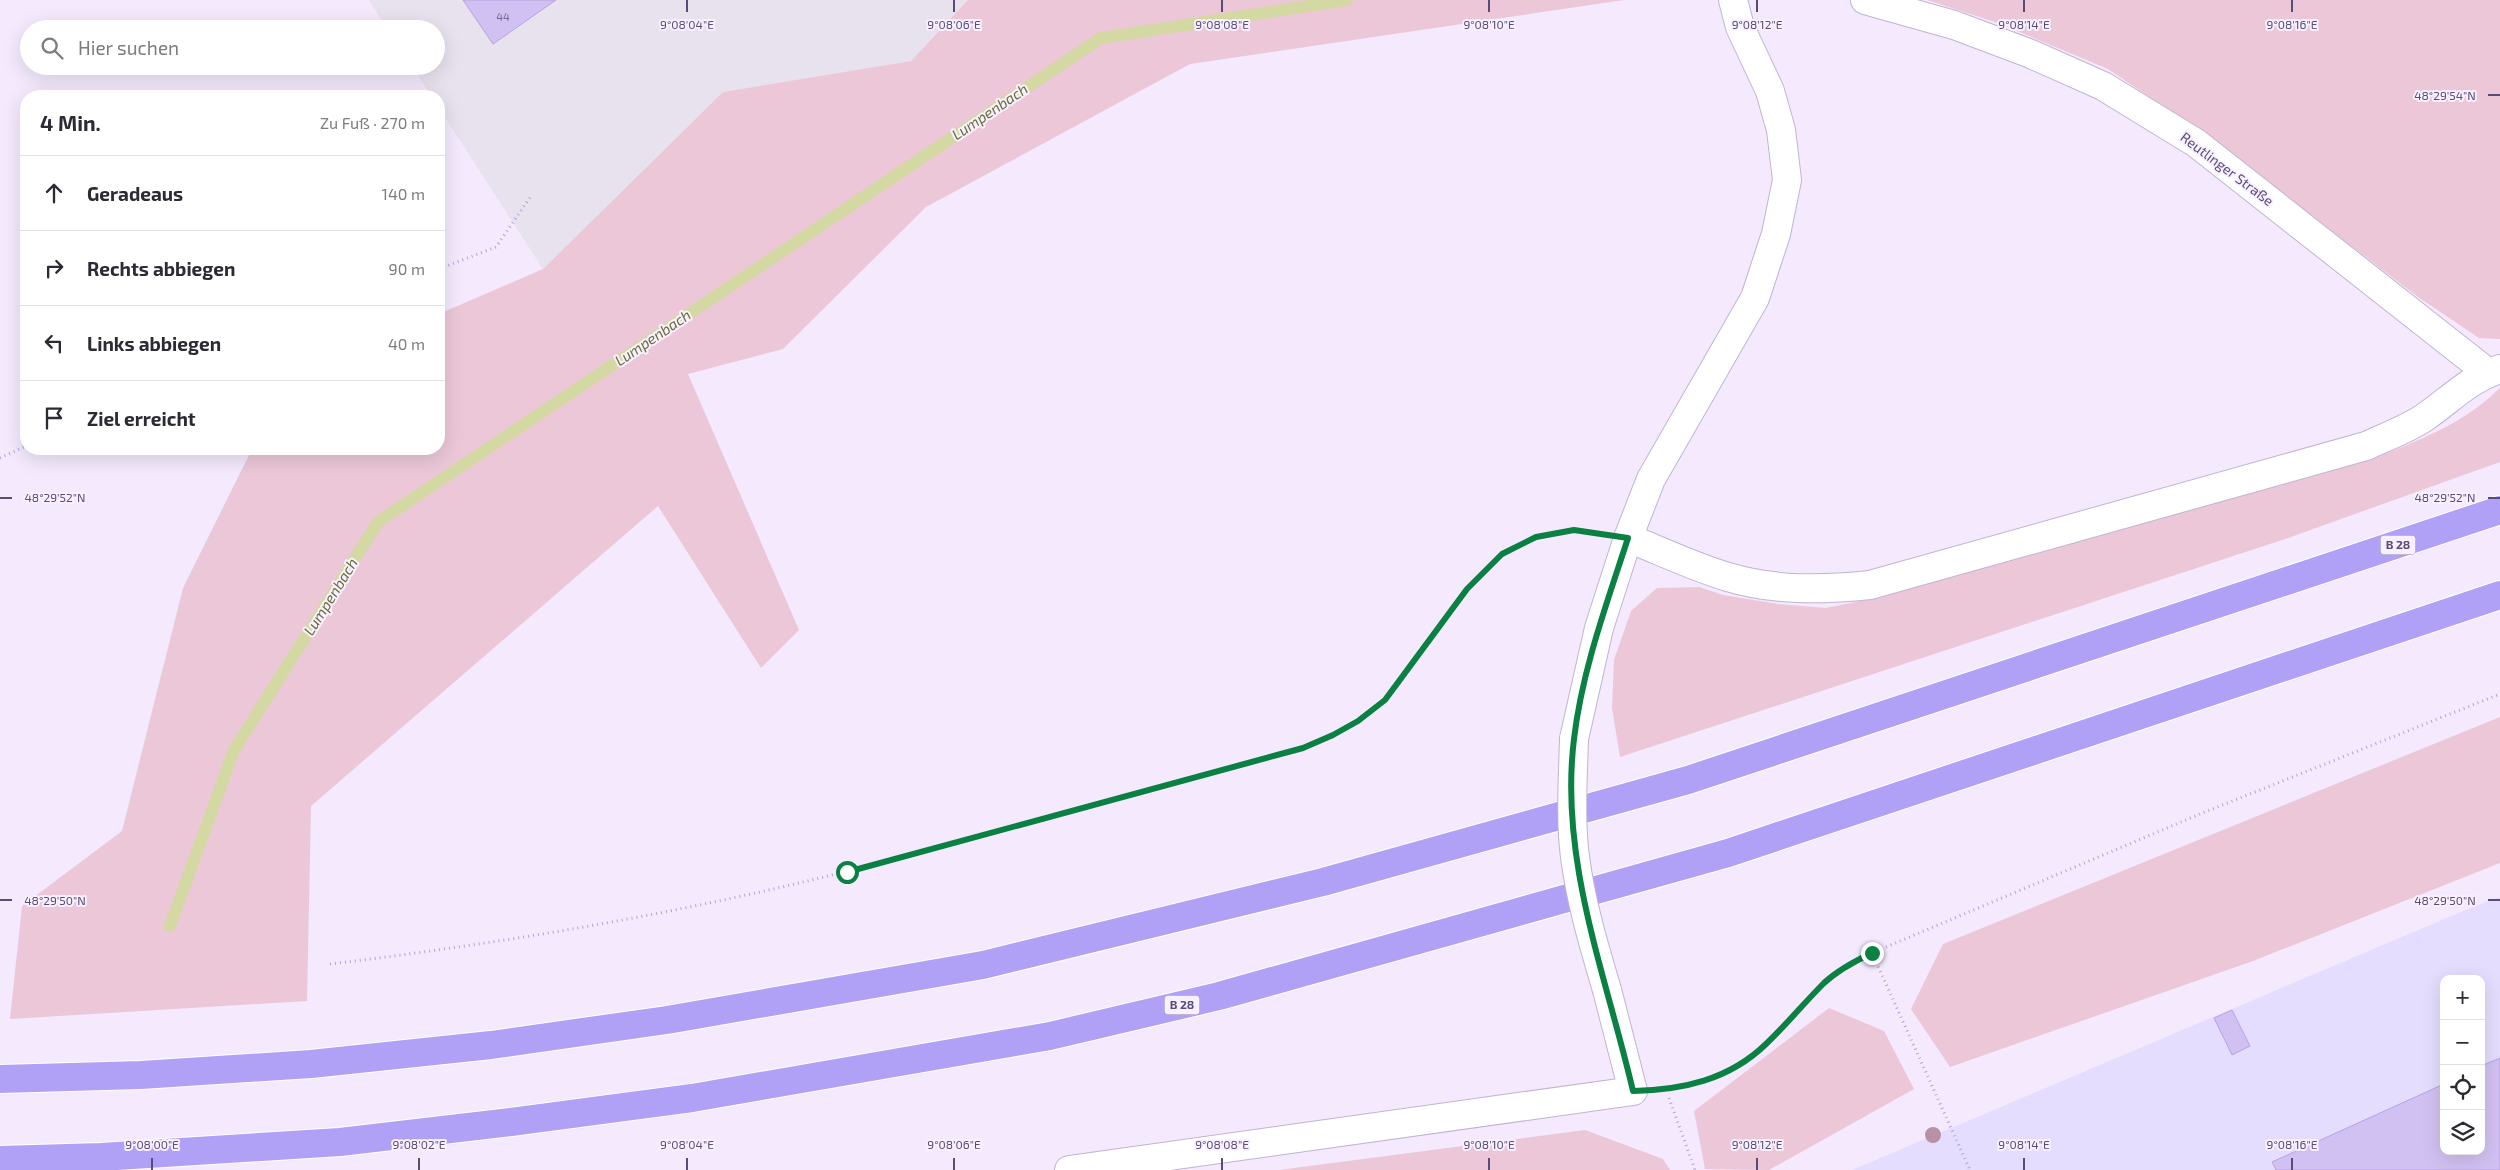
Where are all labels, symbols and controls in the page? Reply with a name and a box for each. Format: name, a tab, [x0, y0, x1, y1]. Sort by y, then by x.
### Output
house number: 44	[496, 10, 510, 23]
text: 9°08'04"E	[660, 17, 714, 31]
text: 9°08'06"E	[927, 17, 981, 31]
text: 9°08'08"E	[1195, 17, 1249, 31]
text: 9°08'10"E	[1463, 17, 1515, 31]
text: 9°08'12"E	[1732, 17, 1783, 31]
text: 9°08'14"E	[1998, 17, 2050, 31]
text: 9°08'16"E	[2267, 17, 2318, 31]
search box	[20, 20, 445, 75]
icon: search	[38, 34, 66, 62]
text: Hier suchen	[78, 36, 179, 59]
water label: Lumpenbach	[948, 79, 1031, 143]
text: 48°29'54"N	[2414, 88, 2476, 102]
text: 4 Min.	[40, 110, 101, 135]
text: Zu Fuß · 270 m	[320, 113, 425, 132]
street label: Reutlinger Straße	[2177, 128, 2277, 209]
icon: ahead	[40, 179, 68, 207]
text: Geradeaus	[87, 182, 183, 205]
text: 140 m	[382, 184, 425, 203]
icon: right	[40, 254, 68, 282]
text: Rechts abbiegen	[87, 257, 235, 280]
text: 90 m	[389, 259, 425, 278]
water label: Lumpenbach	[611, 305, 694, 369]
icon: left	[40, 329, 68, 357]
text: Links abbiegen	[87, 332, 221, 355]
text: 40 m	[388, 334, 425, 353]
icon: arrive	[40, 404, 68, 432]
text: Ziel erreicht	[87, 407, 196, 430]
text: 48°29'52"N	[24, 490, 86, 504]
text: 48°29'52"N	[2414, 490, 2476, 504]
road number: B 28	[2380, 536, 2416, 554]
water label: Lumpenbach	[299, 555, 361, 638]
route start	[836, 861, 859, 884]
text: 48°29'50"N	[24, 893, 86, 907]
text: 48°29'50"N	[2414, 893, 2476, 907]
route end	[1861, 942, 1884, 965]
map controls	[2440, 975, 2485, 1155]
button: +	[2440, 975, 2485, 1020]
road number: B 28	[1164, 996, 1200, 1014]
button: −	[2440, 1020, 2485, 1065]
button: locate	[2440, 1065, 2485, 1110]
button: layers	[2440, 1110, 2485, 1155]
text: 9°08'00"E	[125, 1137, 179, 1151]
text: 9°08'02"E	[392, 1137, 446, 1151]
text: 9°08'04"E	[660, 1137, 714, 1151]
text: 9°08'06"E	[927, 1137, 981, 1151]
text: 9°08'08"E	[1195, 1137, 1249, 1151]
text: 9°08'10"E	[1463, 1137, 1515, 1151]
text: 9°08'12"E	[1732, 1137, 1783, 1151]
text: 9°08'14"E	[1998, 1137, 2050, 1151]
text: 9°08'16"E	[2267, 1137, 2318, 1151]

